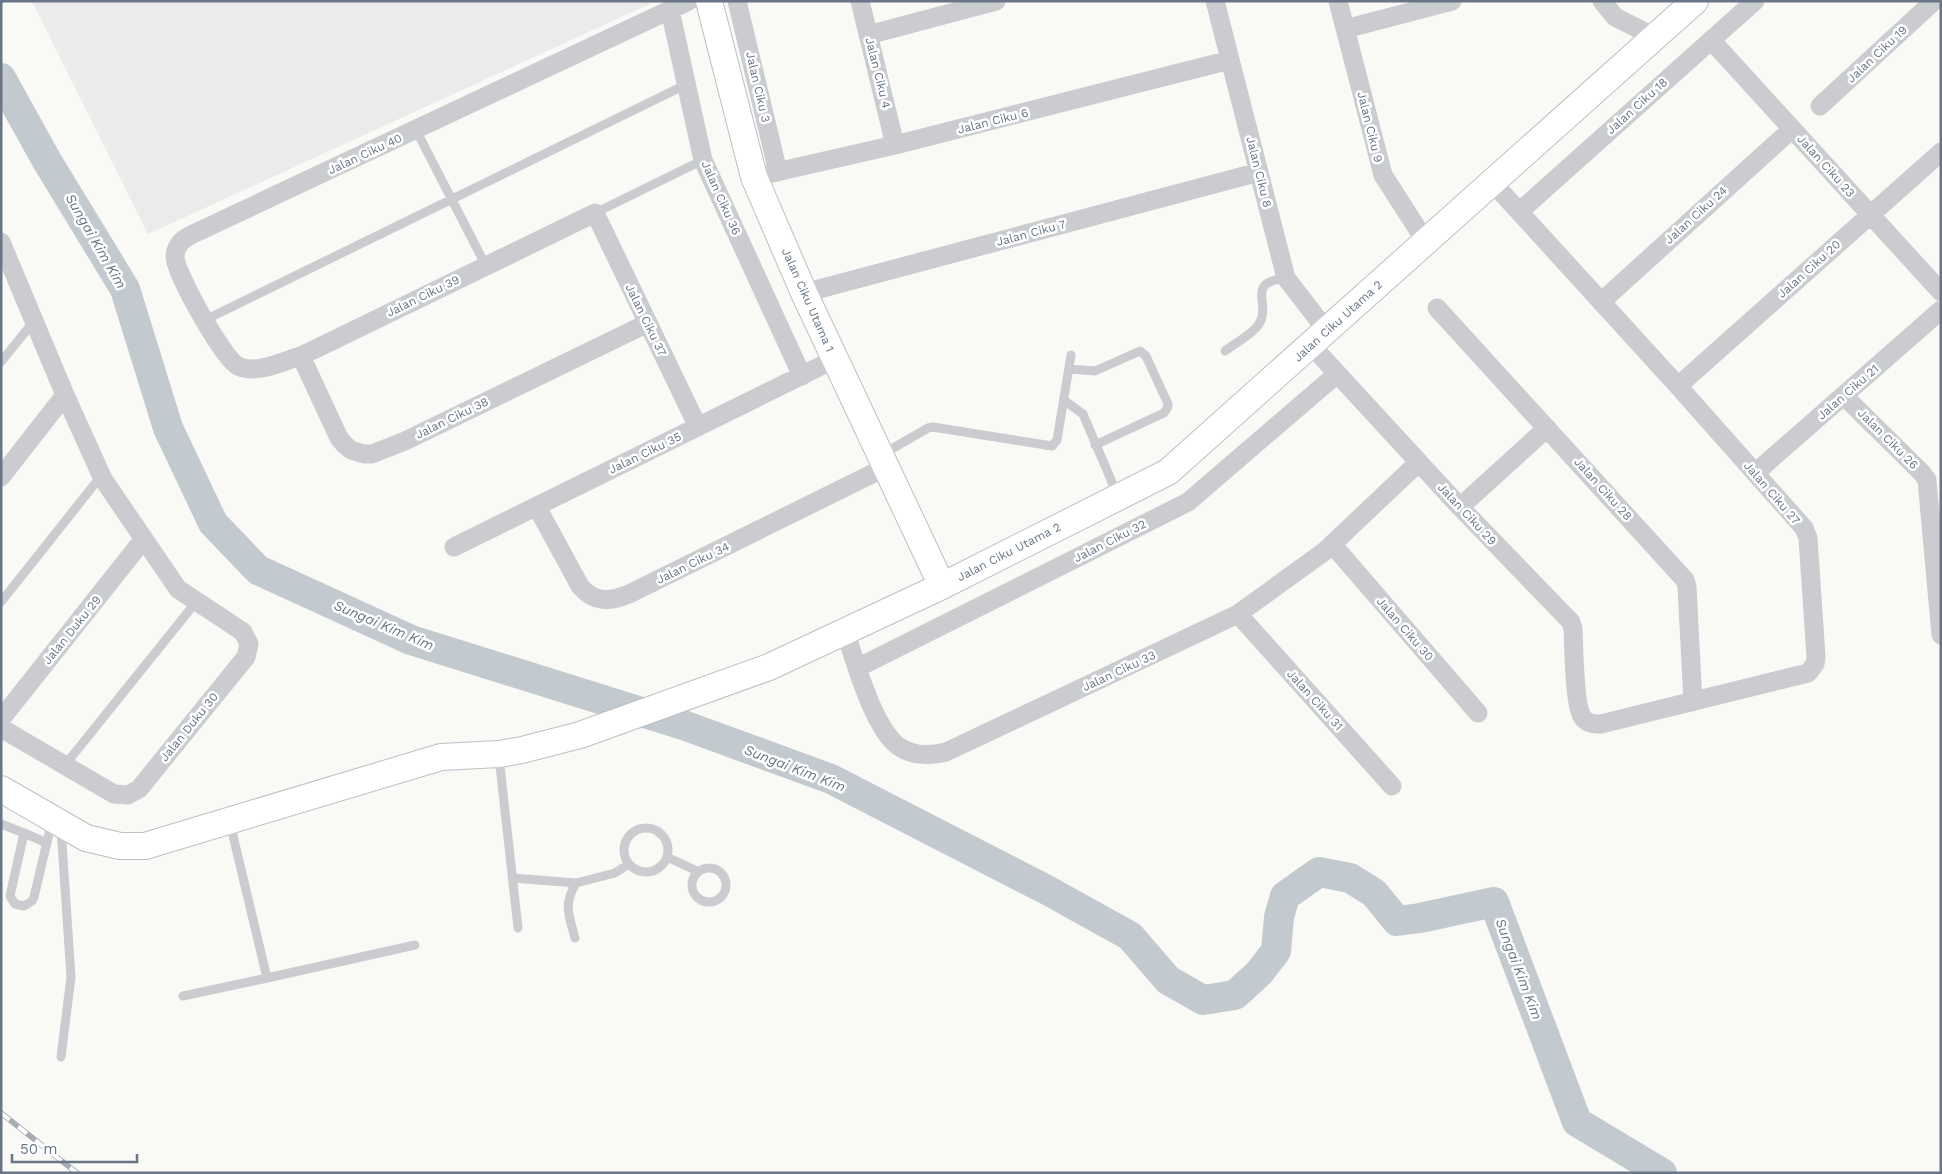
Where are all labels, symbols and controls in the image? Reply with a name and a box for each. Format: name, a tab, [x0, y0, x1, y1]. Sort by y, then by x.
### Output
street label: Jalan Ciku 19	[1844, 23, 1910, 85]
street label: Jalan Ciku 4	[862, 36, 894, 110]
street label: Jalan Ciku 3	[743, 50, 773, 124]
street label: Jalan Ciku 18	[1604, 75, 1670, 137]
street label: Jalan Ciku 9	[1354, 90, 1386, 164]
street label: Jalan Ciku 6	[956, 105, 1030, 137]
street label: Jalan Ciku 40	[326, 131, 404, 177]
street label: Jalan Ciku 23	[1794, 132, 1858, 200]
street label: Jalan Ciku 8	[1243, 135, 1275, 209]
street label: Jalan Ciku 36	[698, 159, 744, 237]
street label: Jalan Ciku 24	[1662, 183, 1730, 247]
water label: Sungai Kim Kim	[62, 191, 130, 291]
street label: Jalan Ciku 7	[995, 217, 1068, 249]
street label: Jalan Ciku 20	[1775, 237, 1843, 301]
street label: Jalan Ciku Utama 1	[779, 246, 837, 354]
street label: Jalan Ciku 39	[384, 272, 462, 320]
street label: Jalan Ciku Utama 2	[1291, 278, 1385, 364]
street label: Jalan Ciku 37	[623, 282, 670, 359]
street label: Jalan Ciku 21	[1814, 362, 1882, 422]
street label: Jalan Ciku 38	[413, 394, 491, 442]
street label: Jalan Ciku 26	[1855, 406, 1921, 472]
street label: Jalan Ciku 35	[606, 429, 684, 477]
street label: Jalan Ciku 28	[1571, 455, 1635, 523]
street label: Jalan Ciku 27	[1741, 459, 1803, 527]
street label: Jalan Ciku 29	[1435, 480, 1499, 548]
street label: Jalan Ciku 32	[1072, 517, 1148, 565]
street label: Jalan Ciku Utama 2	[955, 520, 1063, 584]
street label: Jalan Ciku 34	[654, 539, 732, 587]
street label: Jalan Duku 29	[40, 593, 104, 667]
street label: Jalan Ciku 30	[1374, 594, 1436, 664]
water label: Sungai Kim Kim	[332, 597, 436, 653]
street label: Jalan Ciku 33	[1080, 648, 1158, 694]
street label: Jalan Ciku 31	[1284, 667, 1346, 733]
street label: Jalan Duku 30	[157, 690, 221, 764]
water label: Sungai Kim Kim	[742, 741, 848, 795]
water label: Sungai Kim Kim	[1492, 916, 1546, 1022]
scale bar	[12, 1132, 138, 1164]
text: 50 m	[20, 1140, 57, 1158]

